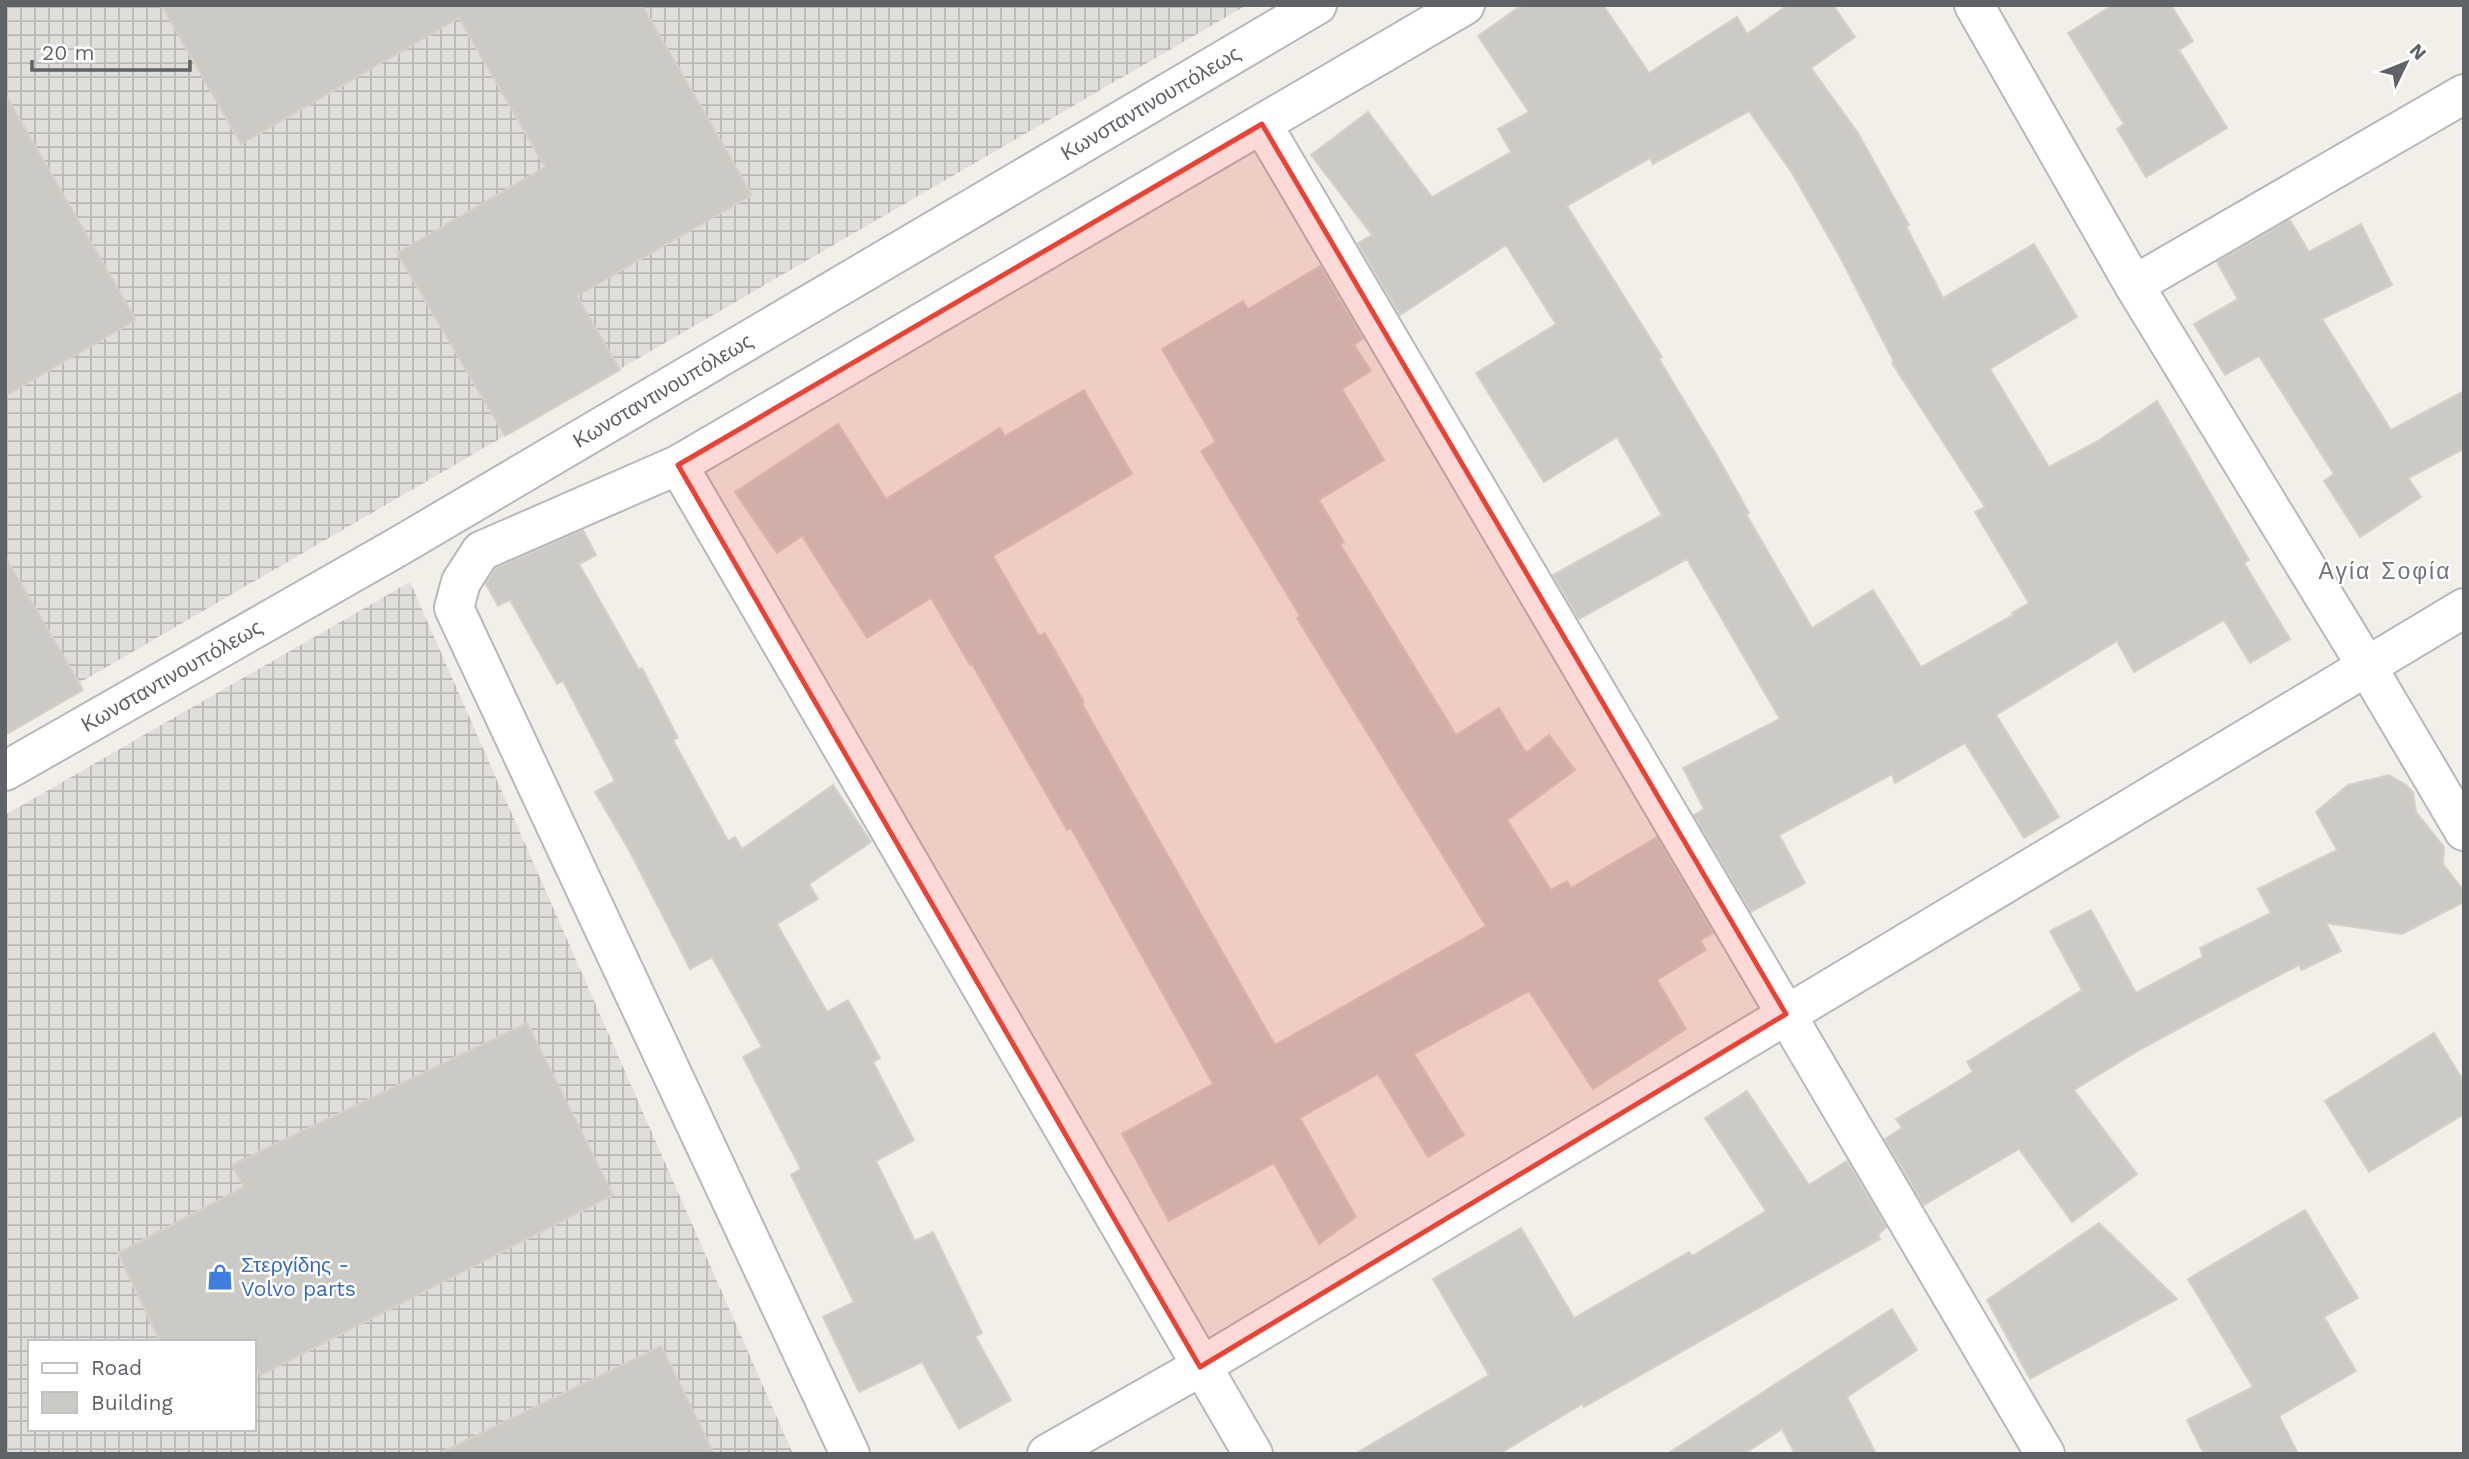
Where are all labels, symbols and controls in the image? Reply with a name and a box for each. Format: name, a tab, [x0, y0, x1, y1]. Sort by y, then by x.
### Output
scale bar	[32, 28, 189, 72]
north arrow	[2371, 28, 2441, 98]
text: N	[2405, 39, 2431, 65]
text: 20 m	[42, 40, 94, 65]
street label: Κωνσταντινουπόλεως	[1056, 40, 1244, 165]
street label: Κωνσταντινουπόλεως	[568, 328, 757, 453]
district label: Αγία Σοφία	[2318, 558, 2452, 585]
street label: Κωνσταντινουπόλεως	[77, 614, 266, 737]
place label: Στεργίδης - Volvo parts	[241, 1252, 356, 1301]
shop icon: Στεργίδης - Volvo parts	[205, 1262, 235, 1292]
legend	[28, 1340, 256, 1431]
text: Road	[91, 1355, 142, 1380]
text: Building	[91, 1390, 173, 1415]

